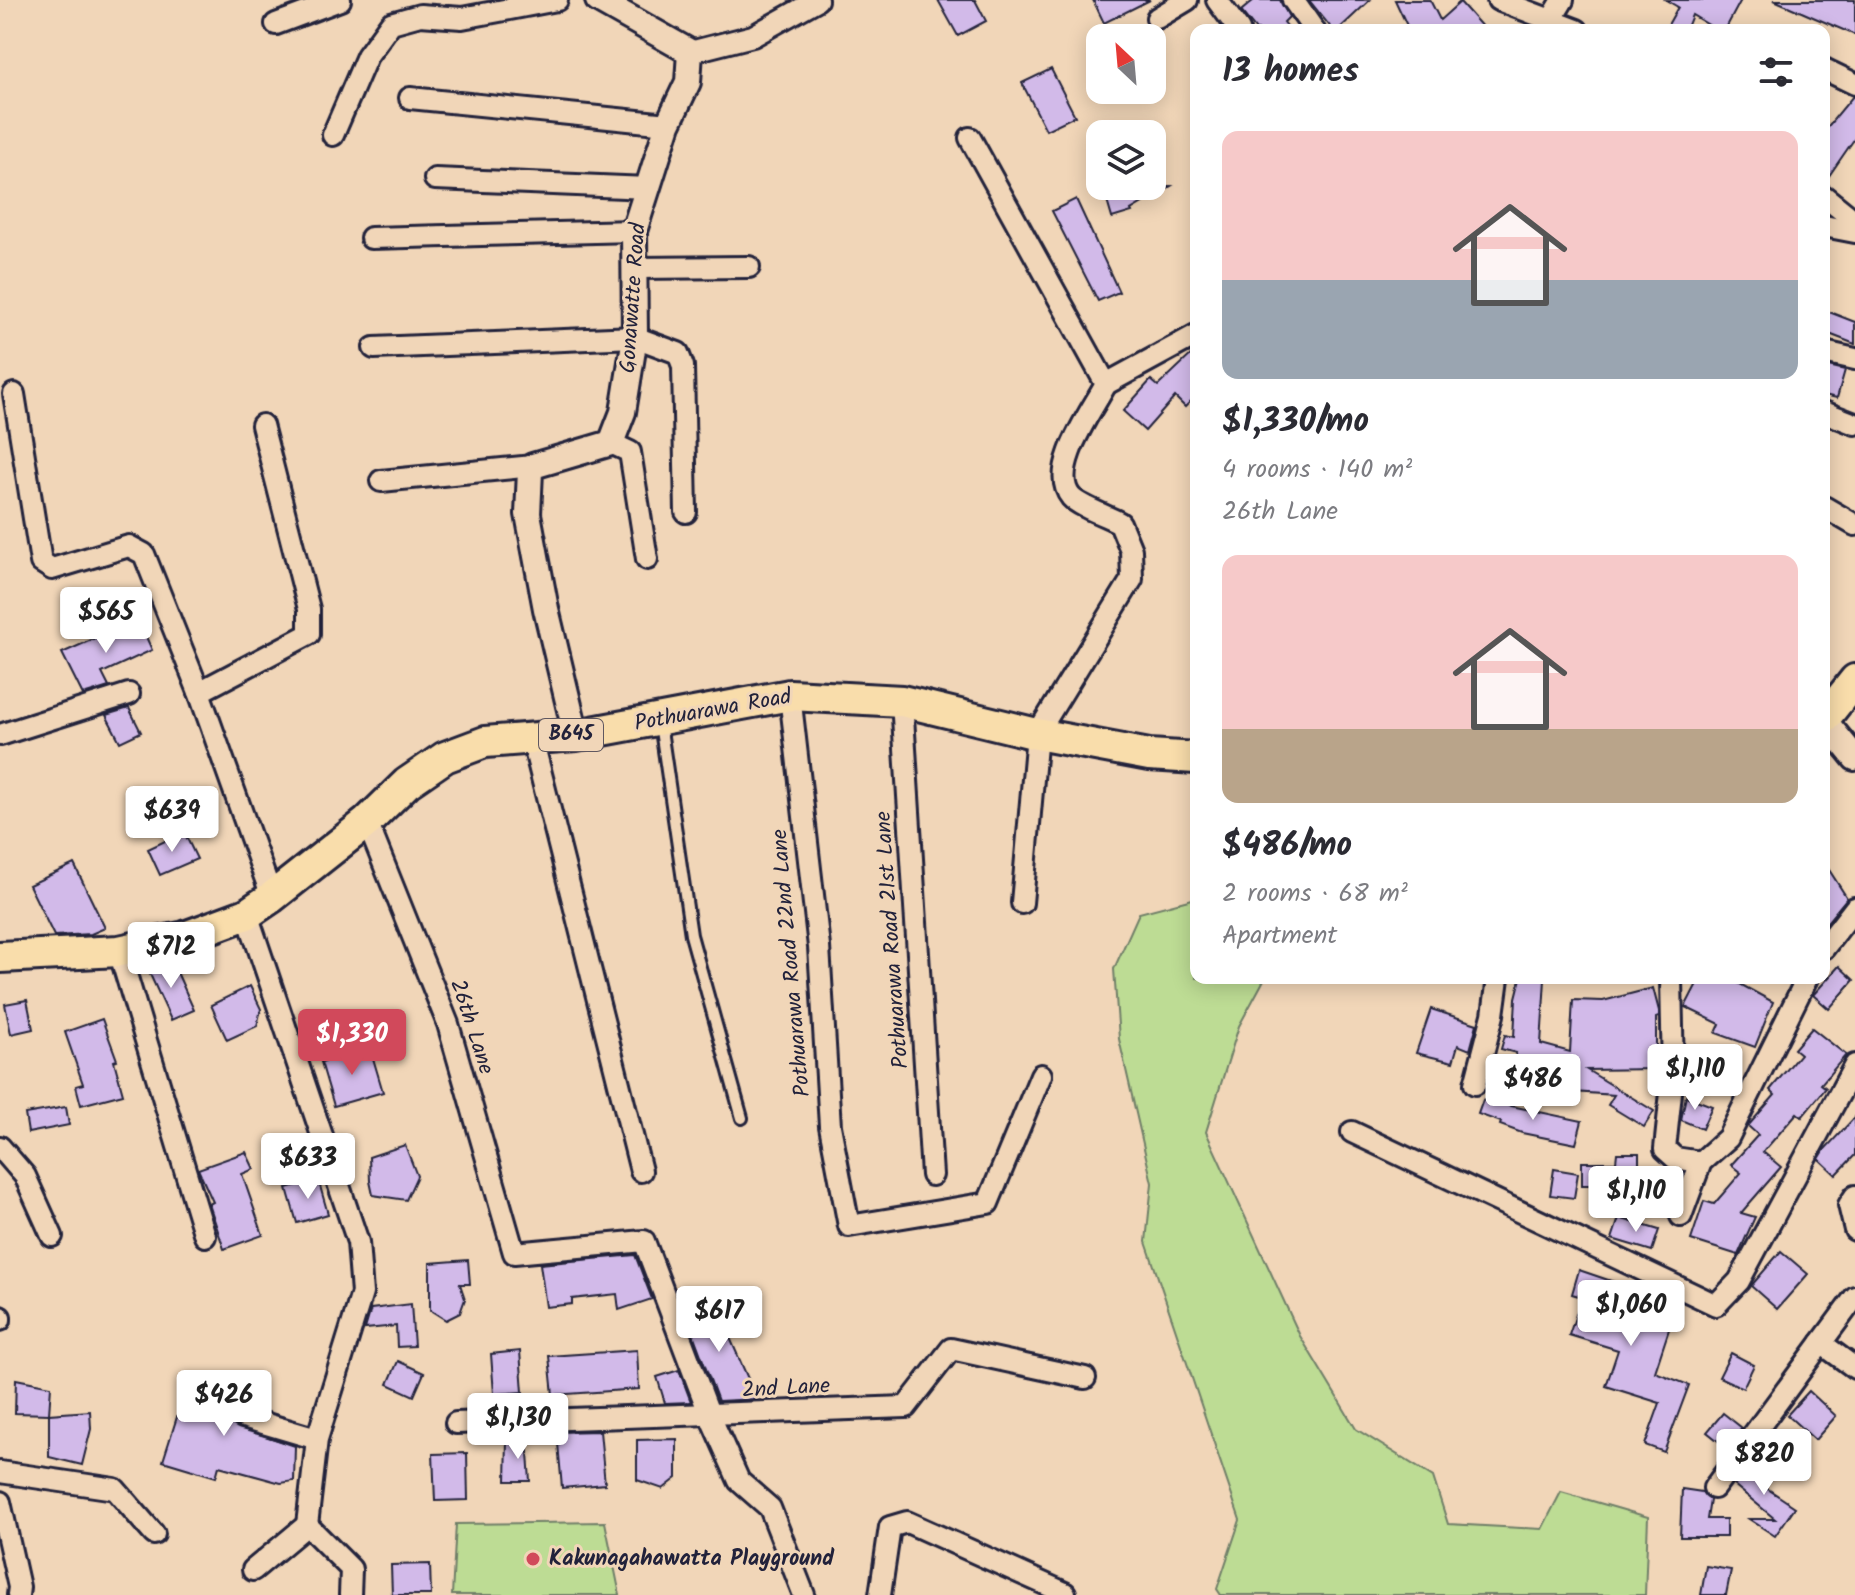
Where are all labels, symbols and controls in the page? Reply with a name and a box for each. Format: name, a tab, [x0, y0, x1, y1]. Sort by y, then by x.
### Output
north arrow	[1086, 24, 1166, 104]
map controls	[1086, 24, 1166, 200]
text: 13 homes	[1222, 45, 1359, 99]
icon: filters	[1754, 50, 1798, 94]
button: layers	[1086, 120, 1166, 200]
icon: home	[1438, 183, 1582, 327]
street label: Gonawatte Road	[611, 221, 657, 374]
text: $1,330/mo	[1222, 395, 1369, 449]
text: 4 rooms · 140 m²	[1222, 449, 1412, 491]
text: 26th Lane	[1222, 491, 1338, 533]
pin: $565	[59, 587, 153, 655]
text: $565	[78, 592, 134, 634]
icon: home	[1438, 607, 1582, 751]
street label: Pothuarawa Road	[632, 680, 795, 742]
road number: B645	[539, 719, 603, 751]
pin: $639	[125, 786, 219, 854]
text: $639	[144, 791, 200, 833]
street label: Pothuarawa Road 21st Lane	[867, 810, 919, 1070]
text: $486/mo	[1222, 819, 1352, 873]
street label: Pothuarawa Road 22nd Lane	[763, 828, 821, 1098]
text: 2 rooms · 68 m²	[1222, 873, 1408, 915]
text: Apartment	[1222, 915, 1337, 957]
pin: $712	[124, 922, 218, 990]
text: $712	[146, 927, 196, 969]
street label: 26th Lane	[439, 975, 503, 1079]
pin: $1,330	[287, 1009, 417, 1077]
text: $1,330	[316, 1014, 388, 1056]
pin: $1,110	[1630, 1044, 1760, 1112]
text: $1,110	[1665, 1049, 1725, 1091]
pin: $486	[1486, 1054, 1580, 1122]
text: $486	[1504, 1059, 1563, 1101]
pin: $633	[261, 1133, 355, 1201]
text: $633	[279, 1138, 337, 1180]
pin: $1,110	[1571, 1166, 1701, 1234]
text: $1,110	[1606, 1171, 1666, 1213]
pin: $1,060	[1566, 1280, 1696, 1348]
text: $1,060	[1596, 1285, 1666, 1327]
pin: $617	[672, 1286, 766, 1354]
text: $617	[694, 1291, 744, 1333]
street label: 2nd Lane	[741, 1369, 831, 1409]
pin: $426	[177, 1370, 271, 1438]
text: $426	[195, 1375, 253, 1417]
pin: $1,130	[453, 1393, 583, 1461]
text: $1,130	[485, 1398, 551, 1440]
pin: $820	[1717, 1429, 1811, 1497]
text: $820	[1734, 1434, 1794, 1476]
place label: Kakunagahawatta Playground	[549, 1542, 835, 1577]
marker: Kakunagahawatta Playground	[524, 1550, 542, 1568]

